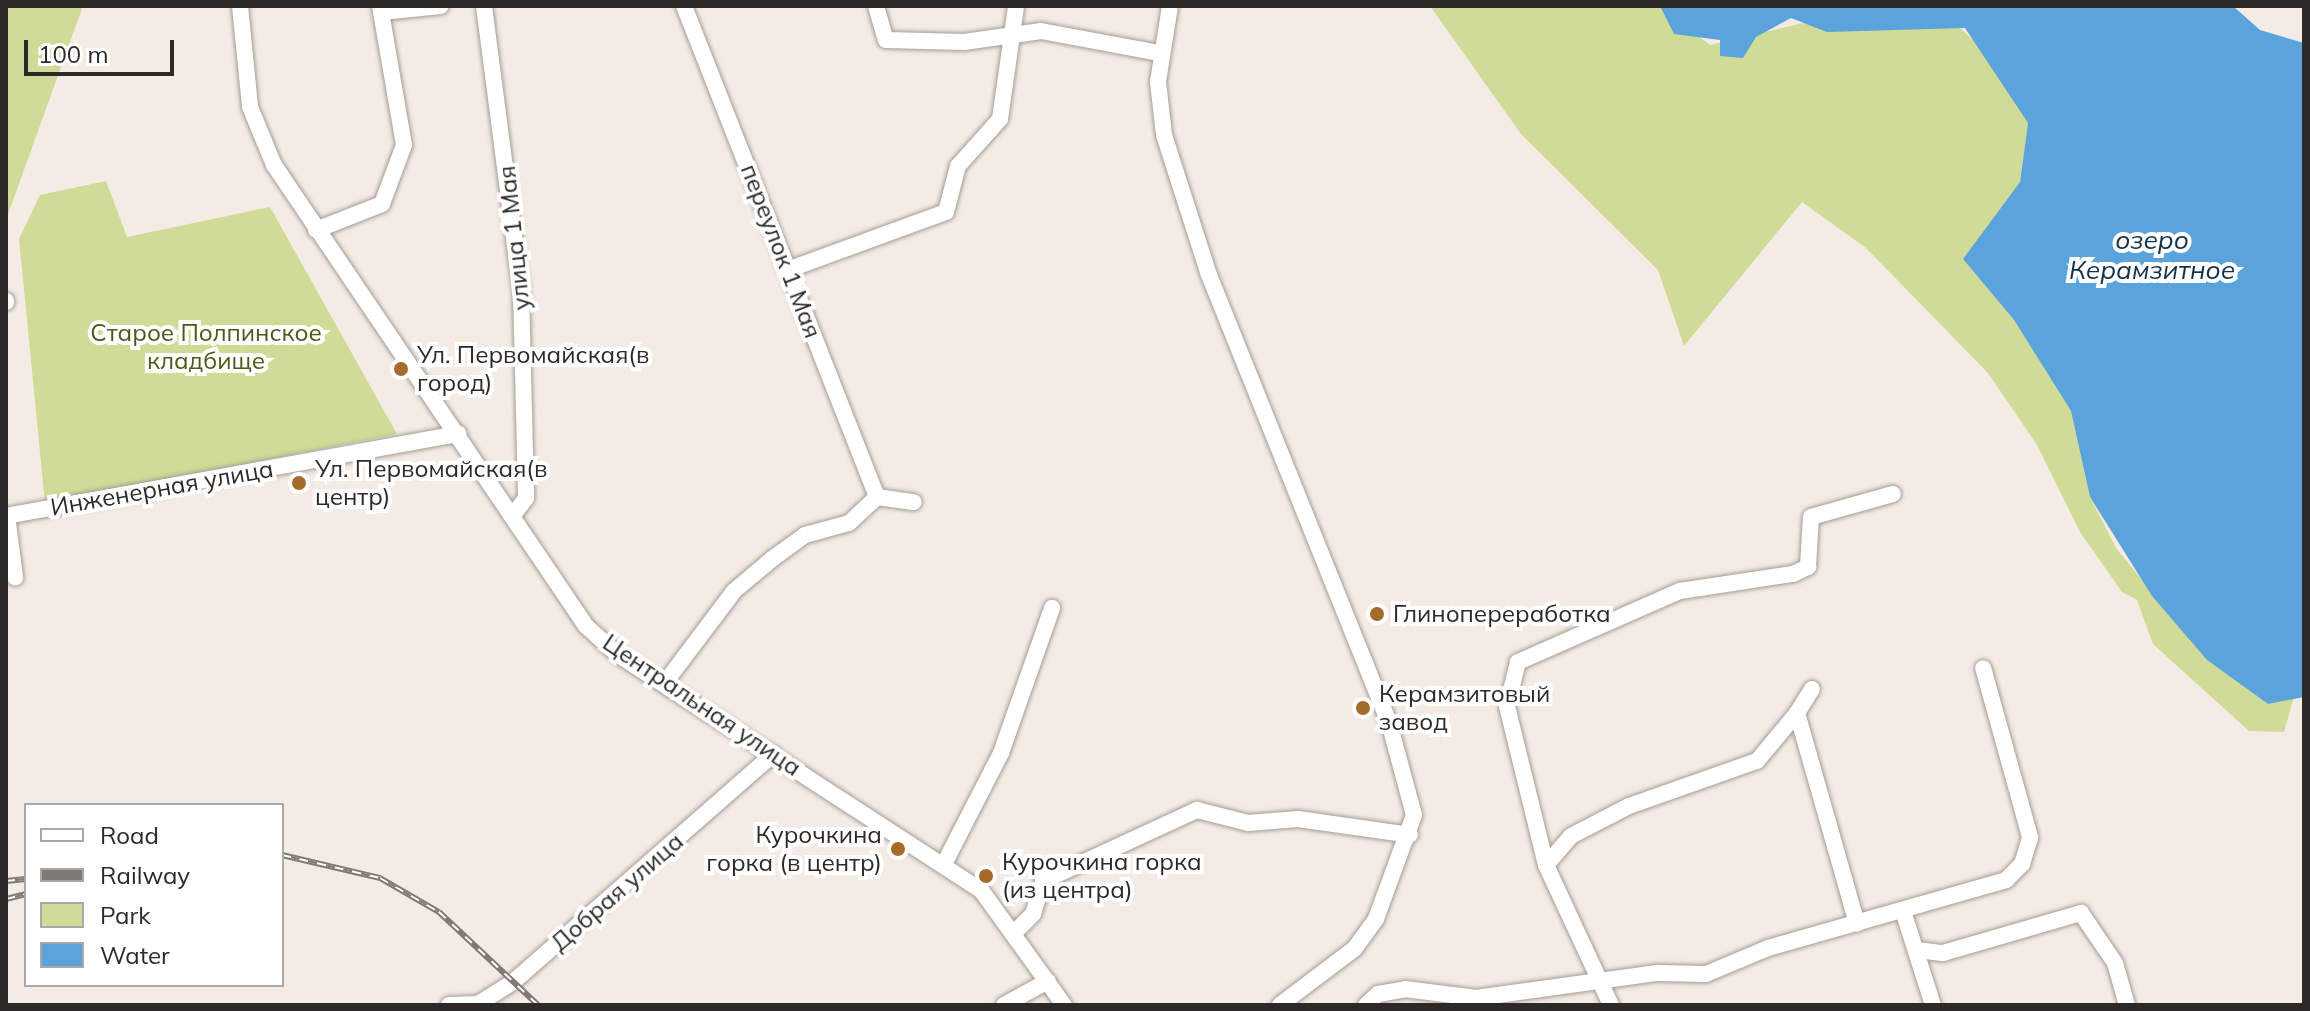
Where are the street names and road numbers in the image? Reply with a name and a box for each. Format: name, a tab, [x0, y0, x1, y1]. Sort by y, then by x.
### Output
street label: переулок 1 Мая	[735, 160, 827, 342]
street label: улица 1 Мая	[492, 164, 536, 312]
street label: Инженерная улица	[48, 454, 276, 522]
street label: Центральная улица	[597, 628, 807, 782]
street label: Добрая улица	[545, 827, 689, 957]

